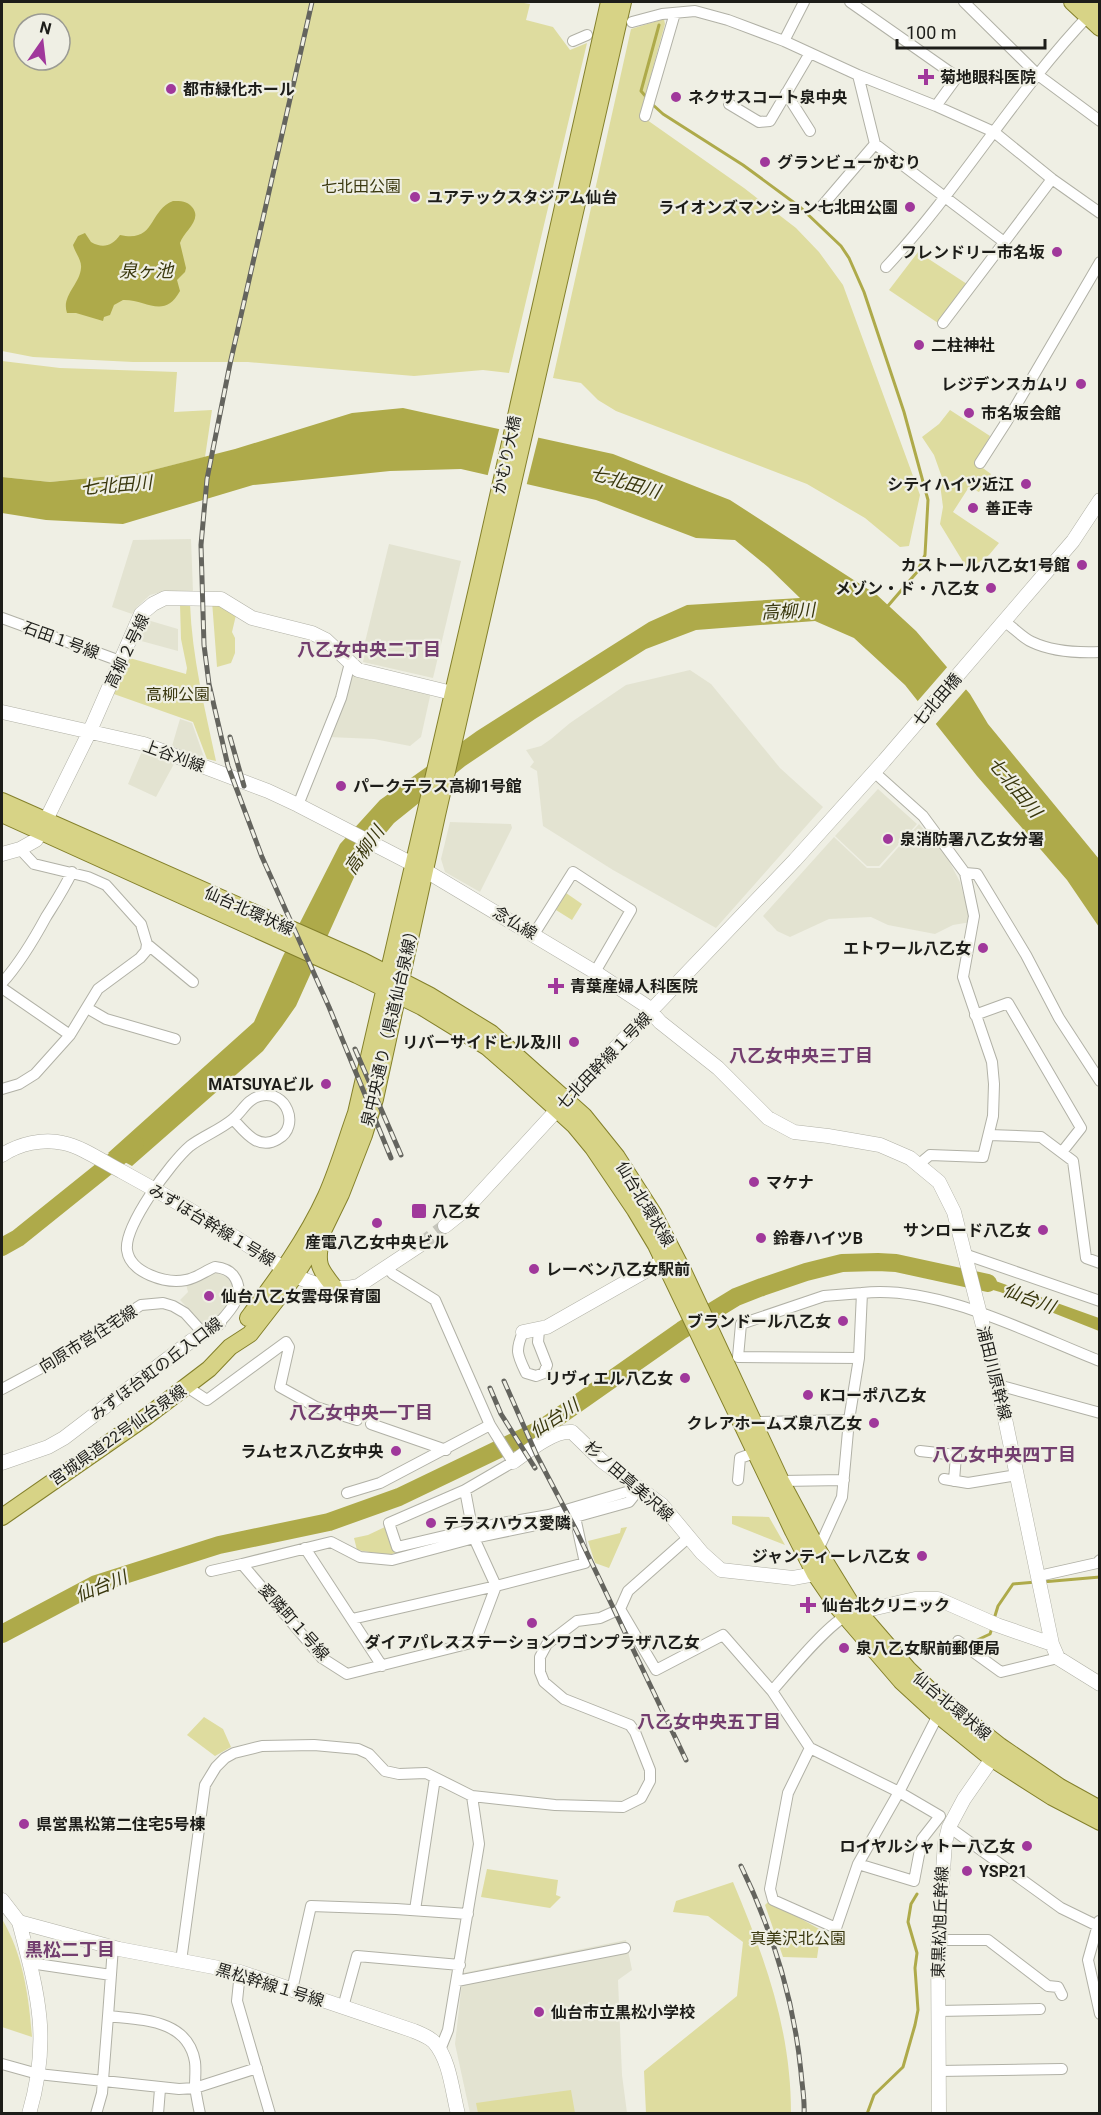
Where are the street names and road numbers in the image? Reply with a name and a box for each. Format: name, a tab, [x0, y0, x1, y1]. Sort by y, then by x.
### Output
street label: かむり大橋	[489, 414, 525, 496]
street label: 高柳２号線	[101, 611, 153, 691]
street label: 石田１号線	[20, 617, 102, 663]
street label: 七北田橋	[909, 670, 965, 730]
street label: 上谷刈線	[141, 736, 207, 776]
street label: 仙台北環状線	[201, 883, 297, 939]
street label: 念仏線	[490, 902, 540, 944]
street label: 泉中央通り（県道仙台泉線）	[357, 922, 423, 1128]
street label: 七北田幹線１号線	[553, 1008, 655, 1114]
street label: 仙台北環状線	[612, 1158, 678, 1250]
street label: みずほ台幹線１号線	[145, 1180, 279, 1270]
street label: 向原市営住宅線	[35, 1301, 141, 1377]
street label: みずほ台虹の丘入口線	[86, 1313, 226, 1425]
street label: 浦田川原幹線	[973, 1324, 1015, 1422]
street label: 宮城県道22号仙台泉線	[46, 1381, 190, 1489]
street label: 杉ノ田真美沢線	[580, 1437, 678, 1525]
street label: 愛隣町１号線	[255, 1580, 333, 1664]
street label: 仙台北環状線	[909, 1668, 995, 1744]
street label: 東黒松旭丘幹線	[929, 1866, 951, 1978]
street label: 黒松幹線１号線	[214, 1960, 326, 2010]

